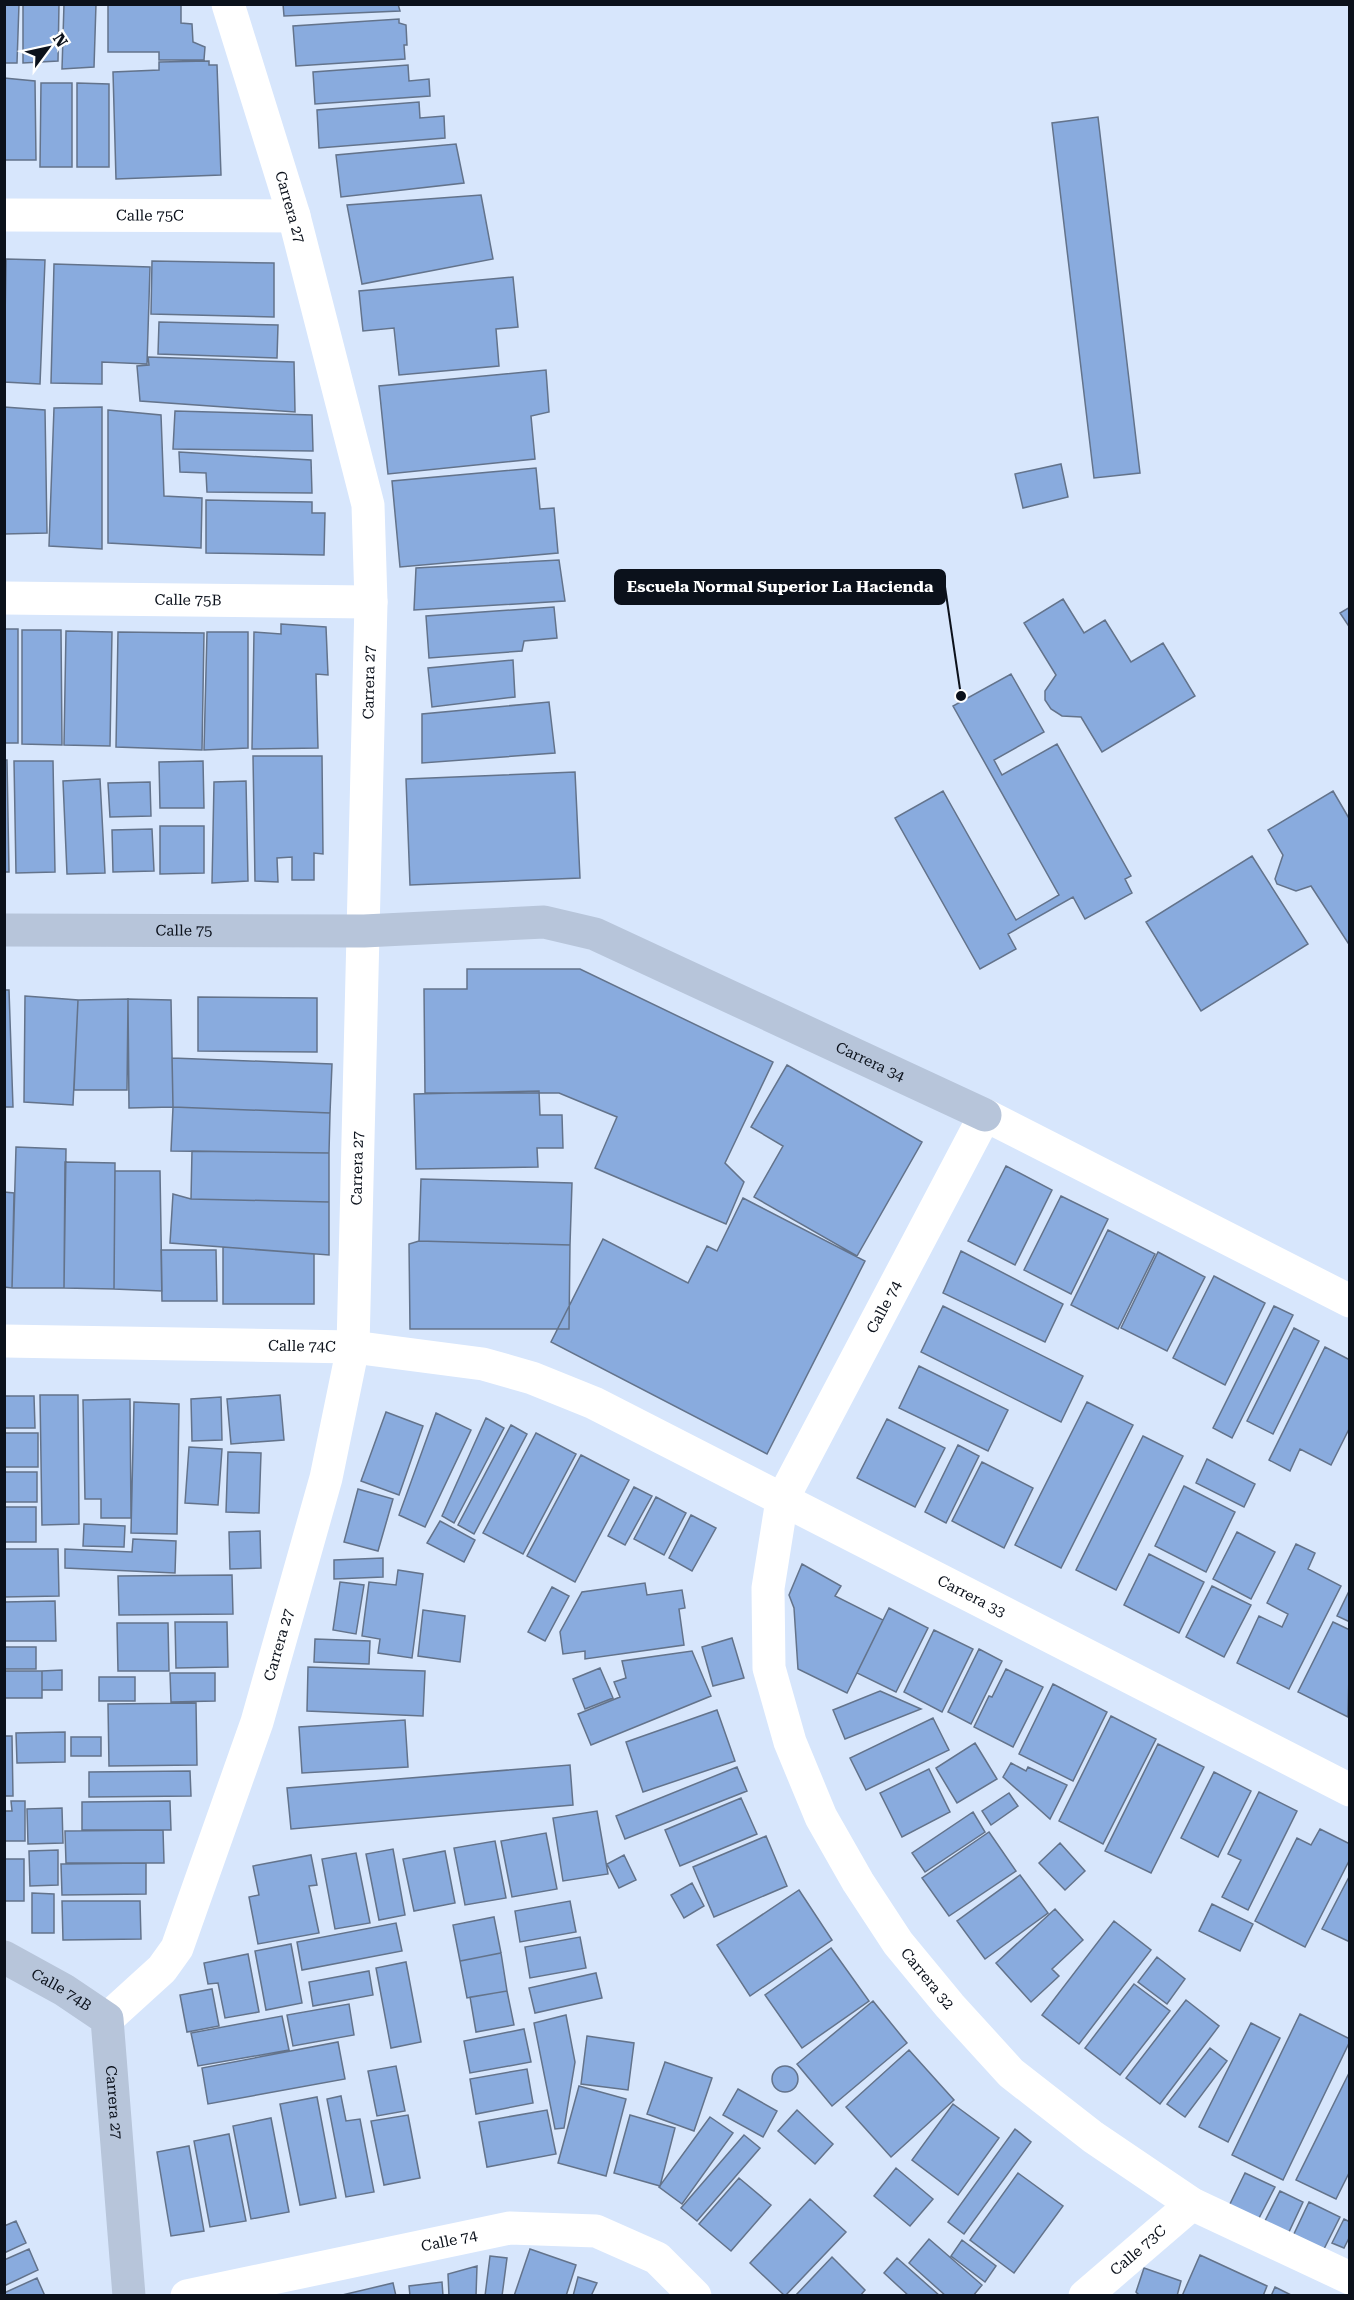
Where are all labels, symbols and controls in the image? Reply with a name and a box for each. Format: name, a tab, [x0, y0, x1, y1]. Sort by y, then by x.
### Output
north arrow	[18, 18, 78, 78]
text: N	[49, 30, 71, 50]
street label: Carrera 27	[271, 169, 309, 245]
street label: Calle 75C	[116, 206, 184, 225]
callout: Escuela Normal Superior La Hacienda	[615, 570, 945, 604]
text: Escuela Normal Superior La Hacienda	[627, 577, 934, 596]
street label: Calle 75B	[154, 591, 222, 609]
street label: Carrera 27	[359, 645, 379, 720]
street label: Calle 75	[155, 921, 213, 940]
street label: Carrera 34	[833, 1038, 908, 1086]
street label: Carrera 27	[347, 1131, 367, 1206]
street label: Calle 74	[863, 1277, 906, 1336]
street label: Calle 74C	[268, 1337, 336, 1356]
street label: Carrera 33	[934, 1571, 1009, 1621]
street label: Carrera 27	[260, 1607, 298, 1683]
street label: Carrera 32	[897, 1944, 958, 2013]
street label: Calle 74B	[28, 1965, 95, 2015]
street label: Carrera 27	[102, 2065, 126, 2140]
street label: Calle 73C	[1107, 2221, 1170, 2279]
street label: Calle 74	[419, 2226, 480, 2255]

